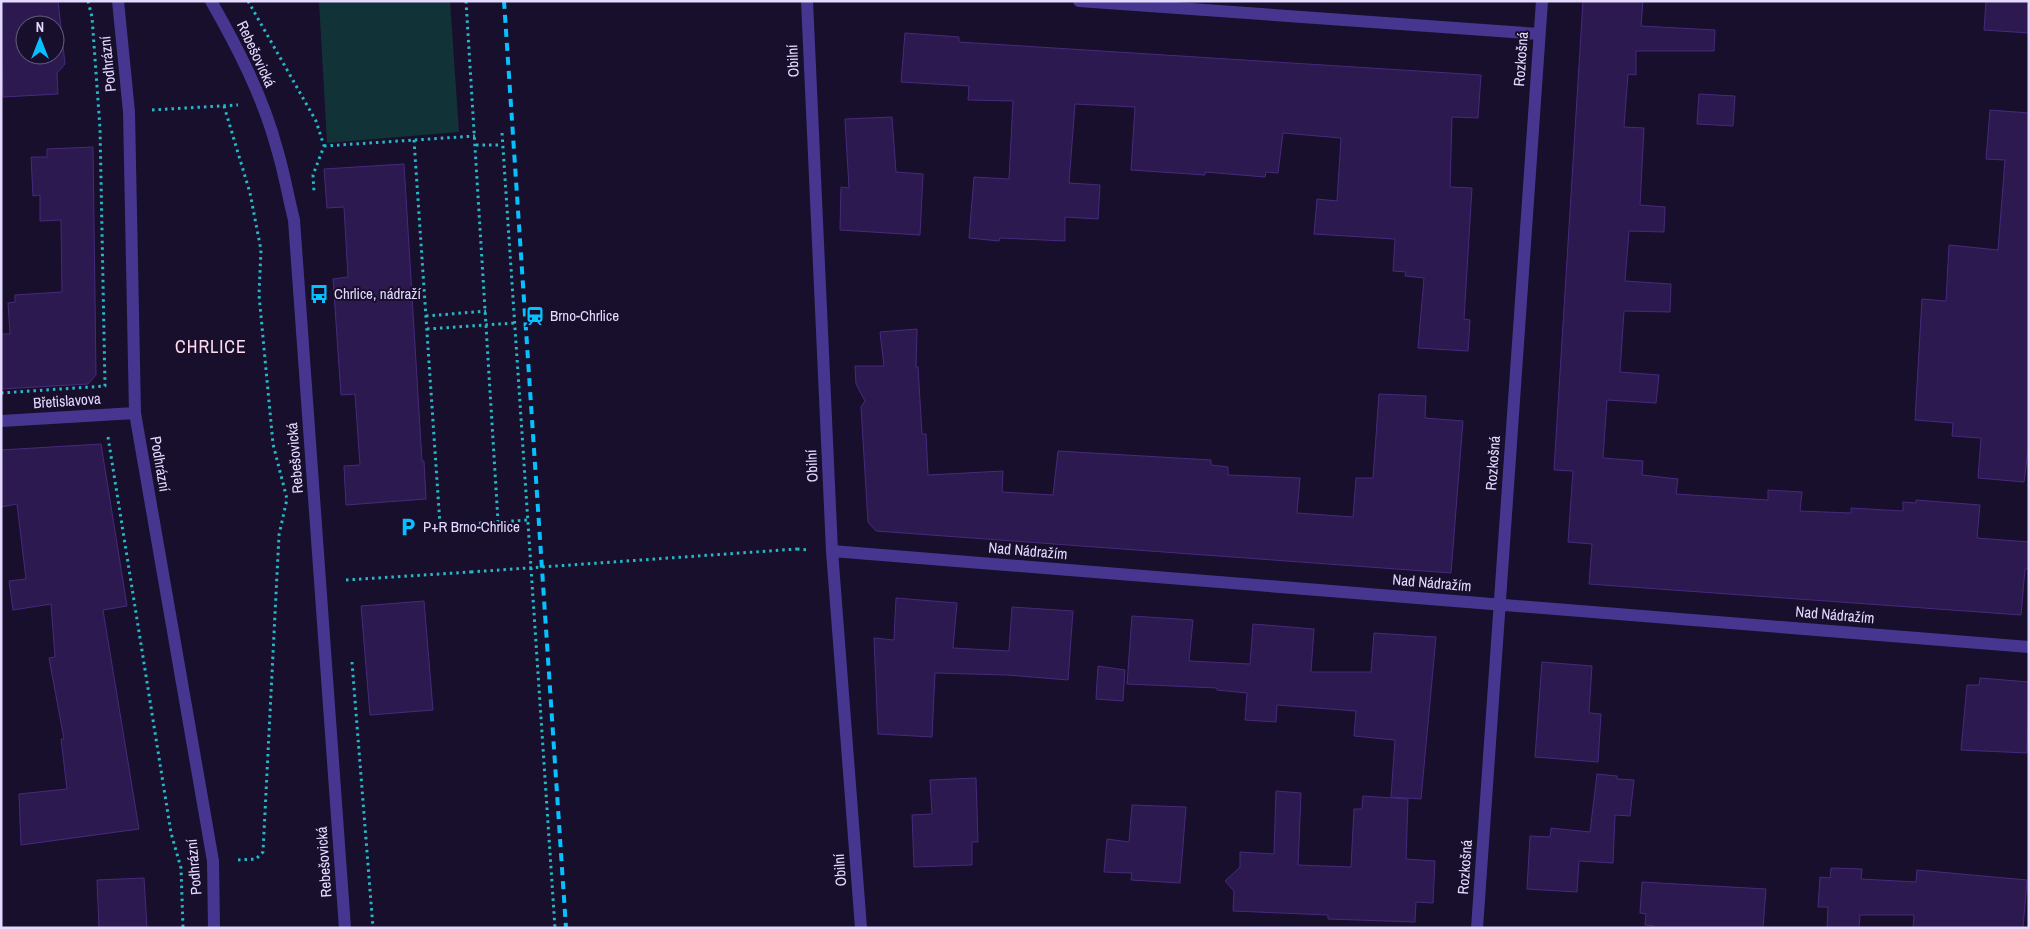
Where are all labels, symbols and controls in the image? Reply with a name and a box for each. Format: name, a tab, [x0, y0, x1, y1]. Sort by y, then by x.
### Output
north arrow	[15, 15, 65, 65]
street label: Rebešovická	[232, 17, 281, 91]
text: N	[36, 18, 44, 36]
street label: Rozkošná	[1508, 31, 1533, 87]
street label: Podhrázní	[94, 35, 121, 93]
street label: Obilní	[781, 44, 804, 78]
bus stop icon: Chrlice, nádraží	[308, 283, 330, 305]
place label: Chrlice, nádraží	[334, 283, 421, 304]
station icon: Brno-Chrlice	[524, 305, 546, 327]
place label: Brno-Chrlice	[550, 305, 619, 326]
district label: CHRLICE	[175, 334, 247, 359]
street label: Břetislavova	[32, 388, 102, 413]
street label: Rebešovická	[281, 422, 308, 494]
street label: Podhrázní	[145, 434, 176, 494]
street label: Rozkošná	[1480, 435, 1505, 491]
street label: Obilní	[800, 449, 823, 483]
parking icon: P+R Brno-Chrlice	[397, 516, 419, 538]
place label: P+R Brno-Chrlice	[423, 516, 520, 537]
street label: Nad Nádražím	[988, 537, 1068, 564]
street label: Nad Nádražím	[1392, 569, 1472, 596]
street label: Nad Nádražím	[1795, 601, 1875, 628]
street label: Rebešovická	[311, 826, 336, 898]
street label: Podhrázní	[181, 838, 206, 896]
street label: Rozkošná	[1452, 839, 1477, 895]
street label: Obilní	[828, 852, 851, 887]

